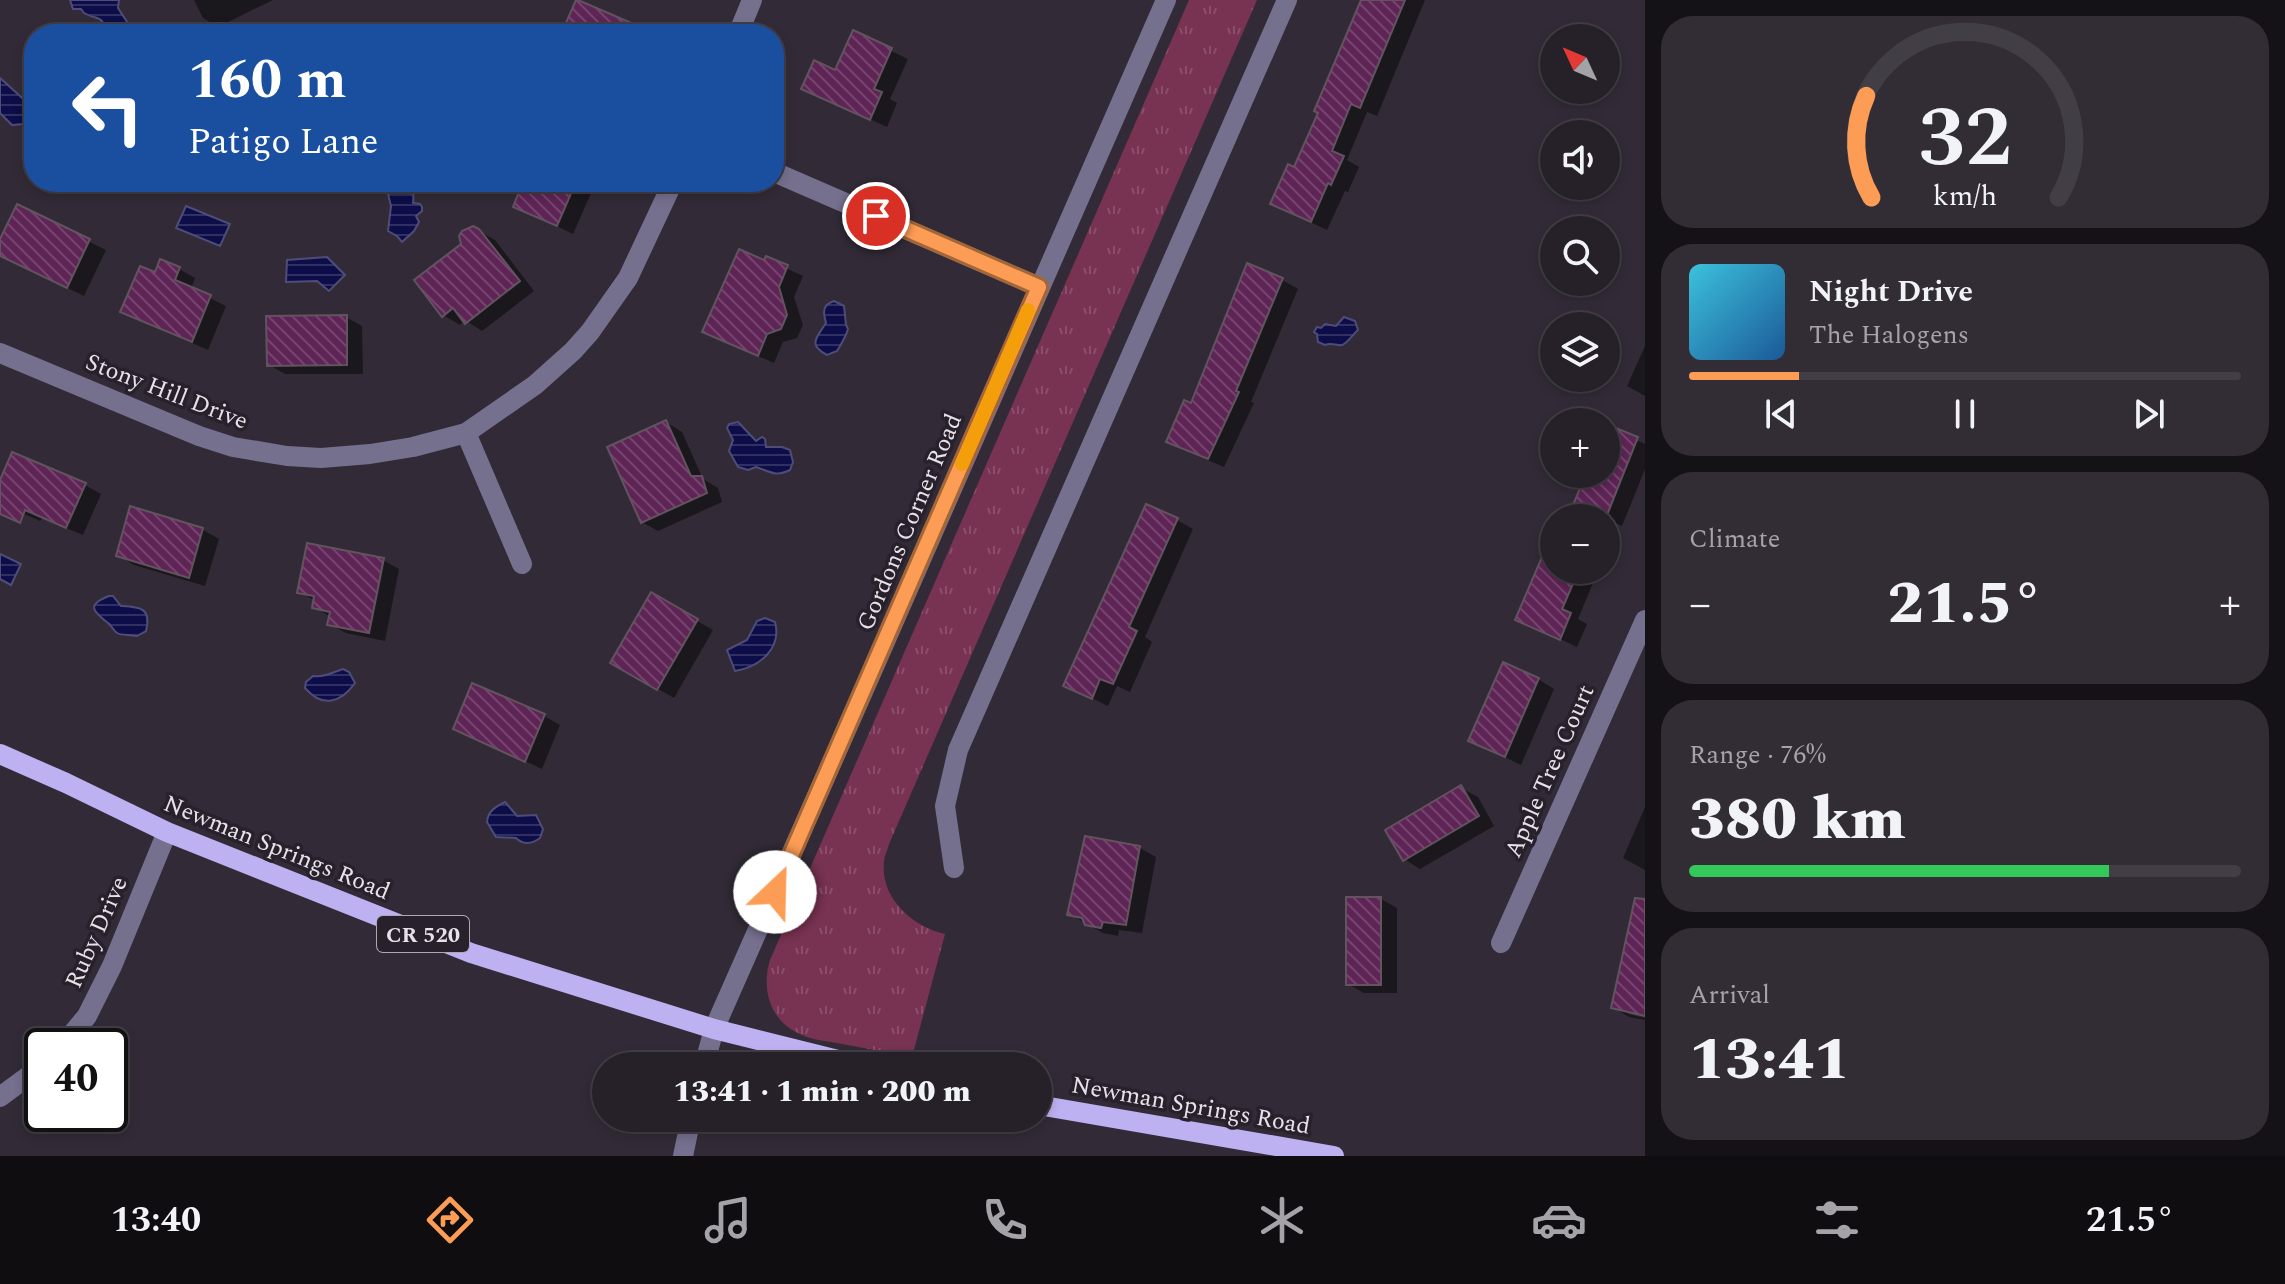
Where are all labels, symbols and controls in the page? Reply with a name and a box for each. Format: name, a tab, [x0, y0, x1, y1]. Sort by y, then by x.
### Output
north arrow	[1540, 24, 1620, 104]
map controls	[1540, 24, 1620, 584]
text: 160 m	[188, 38, 347, 123]
icon: left	[56, 56, 160, 160]
text: 32	[1918, 76, 2012, 203]
text: Patigo Lane	[188, 115, 378, 170]
button: sound	[1540, 120, 1620, 200]
text: km/h	[1933, 175, 1997, 218]
pin	[842, 182, 910, 250]
icon: arrive	[854, 194, 898, 238]
button: search	[1540, 216, 1620, 296]
text: Night Drive	[1809, 269, 1973, 315]
button: layers	[1540, 312, 1620, 392]
text: The Halogens	[1809, 315, 1969, 355]
street label: Stony Hill Drive	[80, 344, 253, 439]
icon: previous	[1759, 392, 1803, 436]
icon: pause	[1943, 392, 1987, 436]
icon: next	[2127, 392, 2171, 436]
street label: Gordons Corner Road	[848, 408, 972, 637]
button: +	[1540, 408, 1620, 488]
button: −	[1540, 504, 1620, 584]
text: Climate	[1689, 519, 1780, 559]
text: 21.5°	[1888, 558, 2042, 650]
text: −	[1689, 571, 1711, 638]
text: +	[2219, 571, 2241, 638]
street label: Apple Tree Court	[1496, 679, 1604, 864]
text: Range · 76%	[1689, 735, 1826, 775]
text: 380 km	[1689, 774, 1906, 866]
street label: Newman Springs Road	[158, 786, 395, 910]
position arrow	[733, 850, 817, 934]
street label: Ruby Drive	[56, 871, 138, 994]
road number: CR 520	[377, 916, 469, 952]
text: Arrival	[1689, 975, 1770, 1015]
text: 13:41	[1689, 1014, 1850, 1106]
speed limit sign: 40	[24, 1028, 128, 1132]
street label: Newman Springs Road	[1069, 1067, 1313, 1145]
text: 13:41 · 1 min · 200 m	[673, 1069, 971, 1115]
icon: directions	[422, 1192, 478, 1248]
icon: music	[700, 1192, 756, 1248]
icon: phone	[977, 1192, 1033, 1248]
icon: climate	[1254, 1192, 1310, 1248]
icon: car	[1531, 1192, 1587, 1248]
icon: filters	[1809, 1192, 1865, 1248]
text: 13:40	[111, 1193, 201, 1248]
text: 21.5°	[2086, 1193, 2174, 1248]

